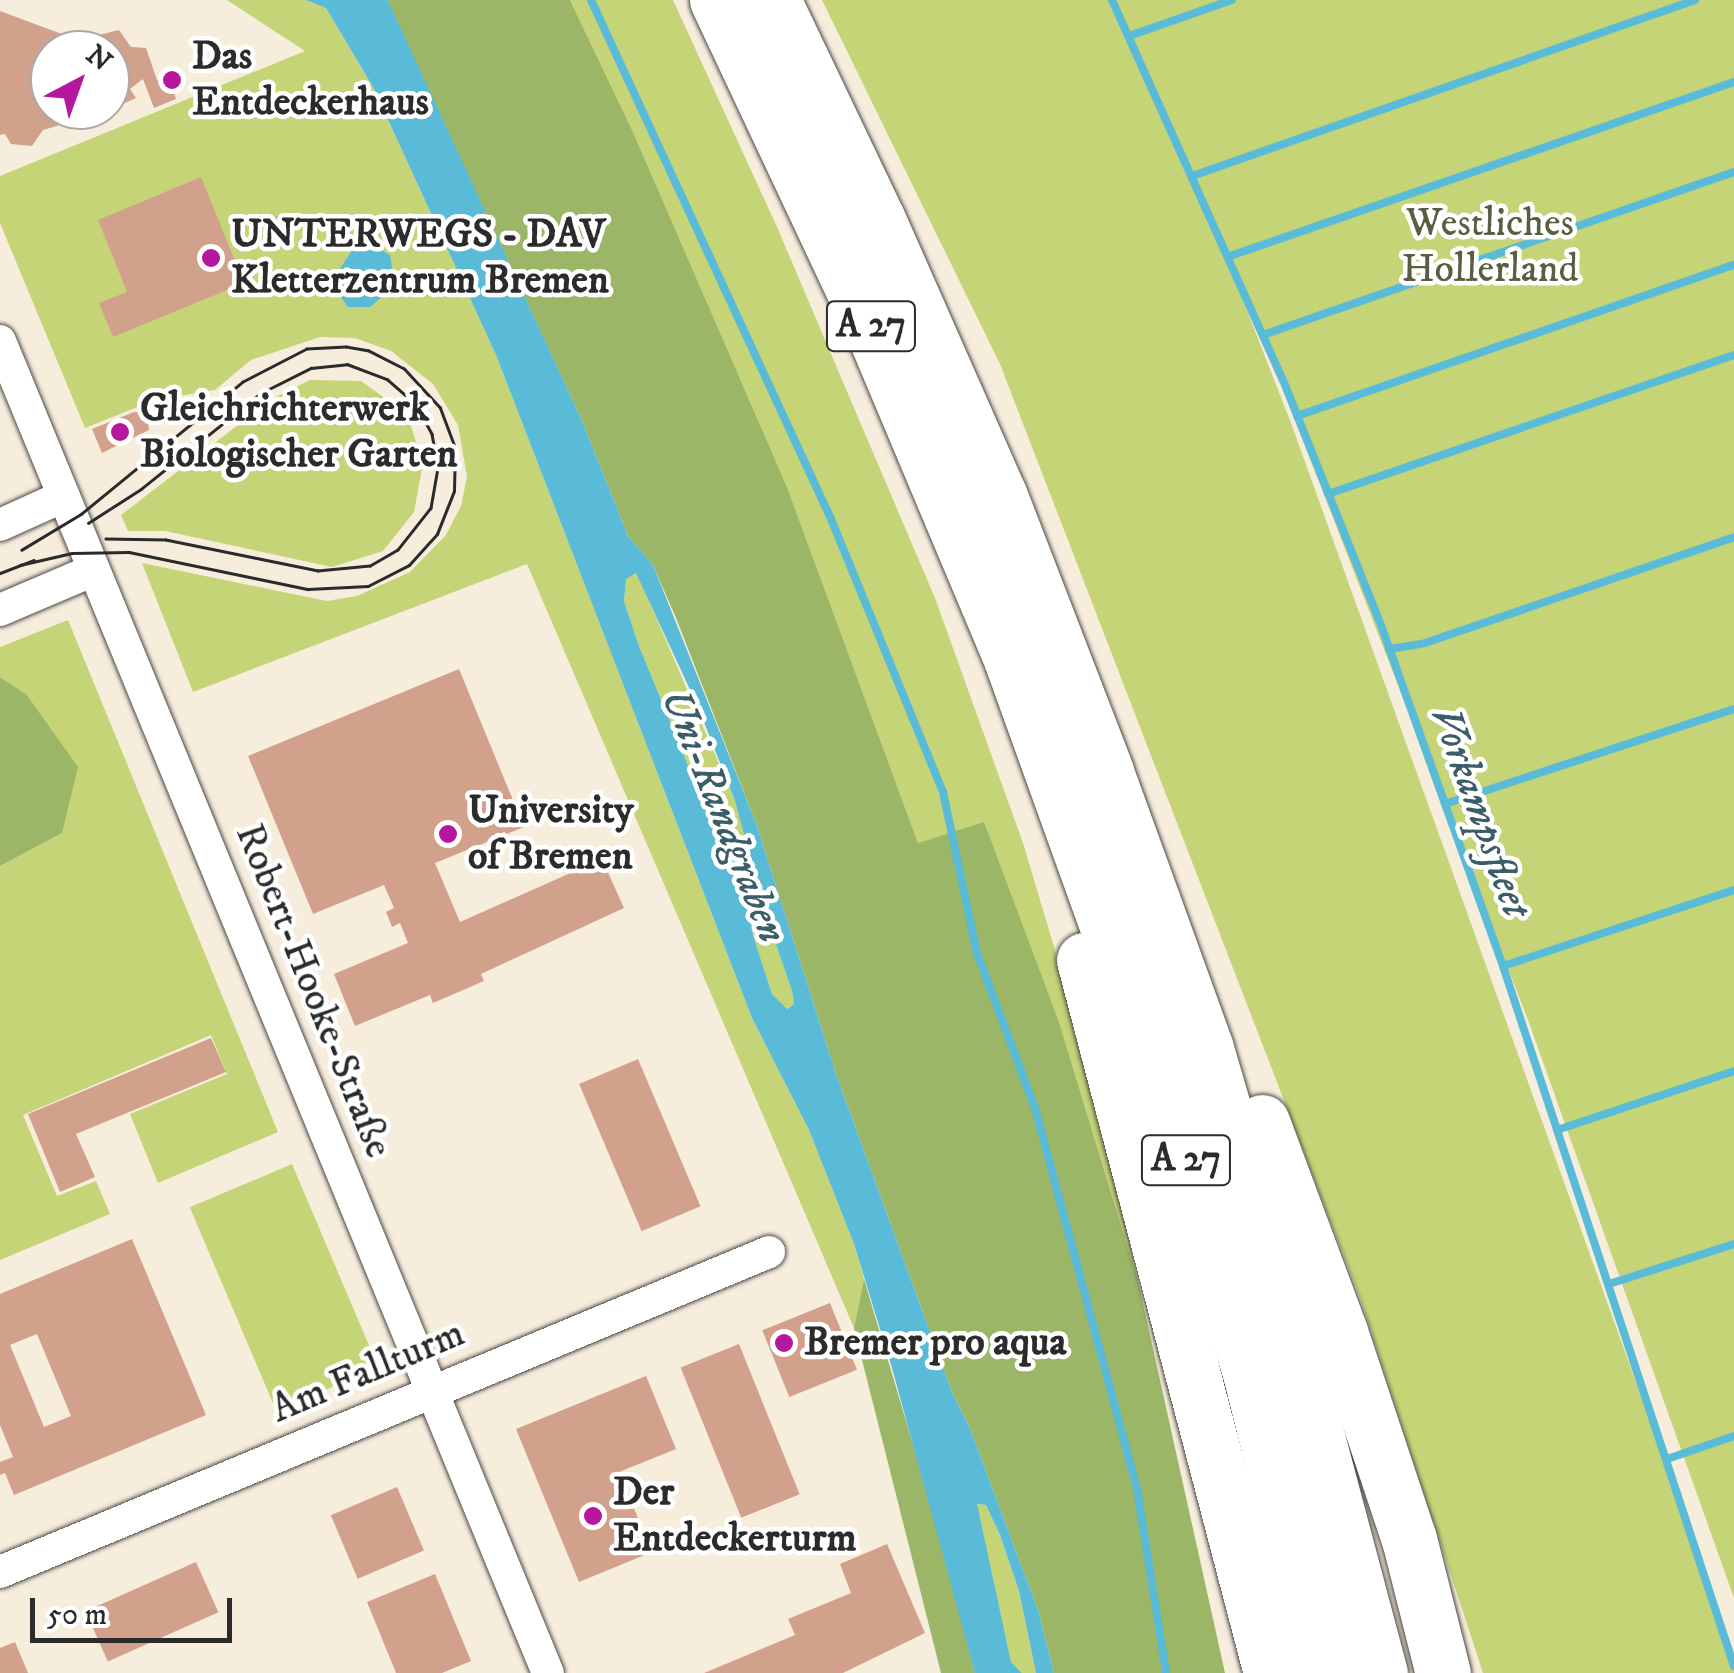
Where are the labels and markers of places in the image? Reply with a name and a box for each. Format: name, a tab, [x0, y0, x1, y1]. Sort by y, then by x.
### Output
place label: Das Entdeckerhaus	[192, 33, 429, 127]
marker: Das Entdeckerhaus	[161, 69, 183, 91]
place label: UNTERWEGS - DAV Kletterzentrum Bremen	[231, 211, 609, 305]
marker: UNTERWEGS - DAV Kletterzentrum Bremen	[200, 247, 222, 269]
place label: Gleichrichterwerk Biologischer Garten	[140, 385, 457, 479]
marker: Gleichrichterwerk Biologischer Garten	[109, 421, 131, 443]
place label: University of Bremen	[468, 787, 634, 881]
marker: University of Bremen	[437, 823, 459, 845]
place label: Bremer pro aqua	[804, 1319, 1066, 1367]
marker: Bremer pro aqua	[773, 1332, 795, 1354]
place label: Der Entdeckerturm	[613, 1469, 857, 1563]
marker: Der Entdeckerturm	[582, 1505, 604, 1527]

